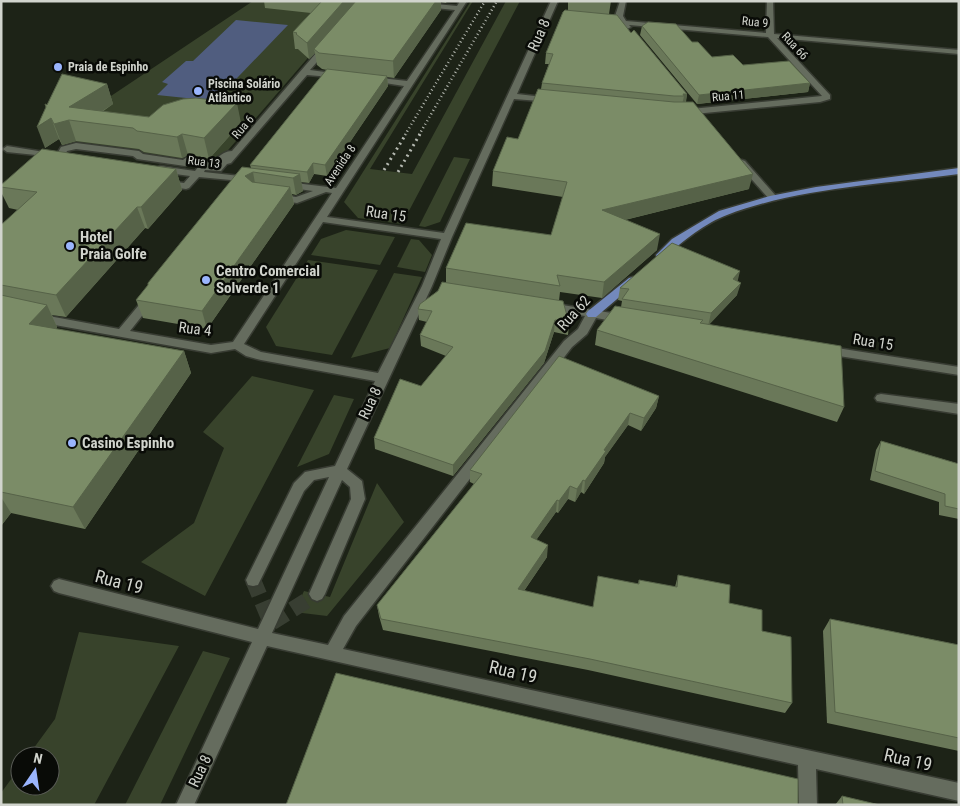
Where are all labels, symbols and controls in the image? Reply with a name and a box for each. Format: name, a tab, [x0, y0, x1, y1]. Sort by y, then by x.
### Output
street label: Rua 9	[741, 14, 769, 30]
street label: Rua 8	[524, 16, 554, 54]
street label: Rua 66	[779, 29, 811, 63]
place label: Praia de Espinho	[68, 60, 148, 74]
marker: Praia de Espinho	[52, 61, 64, 73]
place label: Piscina Solário Atlântico	[208, 77, 280, 105]
marker: Piscina Solário Atlântico	[192, 85, 204, 97]
street label: Rua 11	[711, 88, 745, 104]
street label: Rua 6	[229, 112, 257, 142]
street label: Avenida 8	[321, 142, 359, 188]
street label: Rua 13	[187, 153, 221, 171]
street label: Rua 15	[365, 202, 407, 226]
place label: Hotel Praia Golfe	[80, 228, 147, 263]
marker: Hotel Praia Golfe	[64, 240, 76, 252]
place label: Centro Comercial Solverde 1	[216, 262, 320, 297]
marker: Centro Comercial Solverde 1	[200, 274, 212, 286]
street label: Rua 62	[554, 292, 594, 334]
street label: Rua 4	[177, 318, 213, 340]
street label: Rua 15	[852, 330, 894, 354]
street label: Rua 8	[355, 384, 385, 422]
place label: Casino Espinho	[82, 434, 174, 452]
marker: Casino Espinho	[66, 437, 78, 449]
street label: Rua 19	[93, 565, 145, 598]
street label: Rua 19	[487, 656, 539, 687]
street label: Rua 19	[882, 744, 934, 775]
north arrow	[10, 746, 60, 796]
text: N	[32, 750, 44, 767]
street label: Rua 8	[185, 752, 215, 790]

